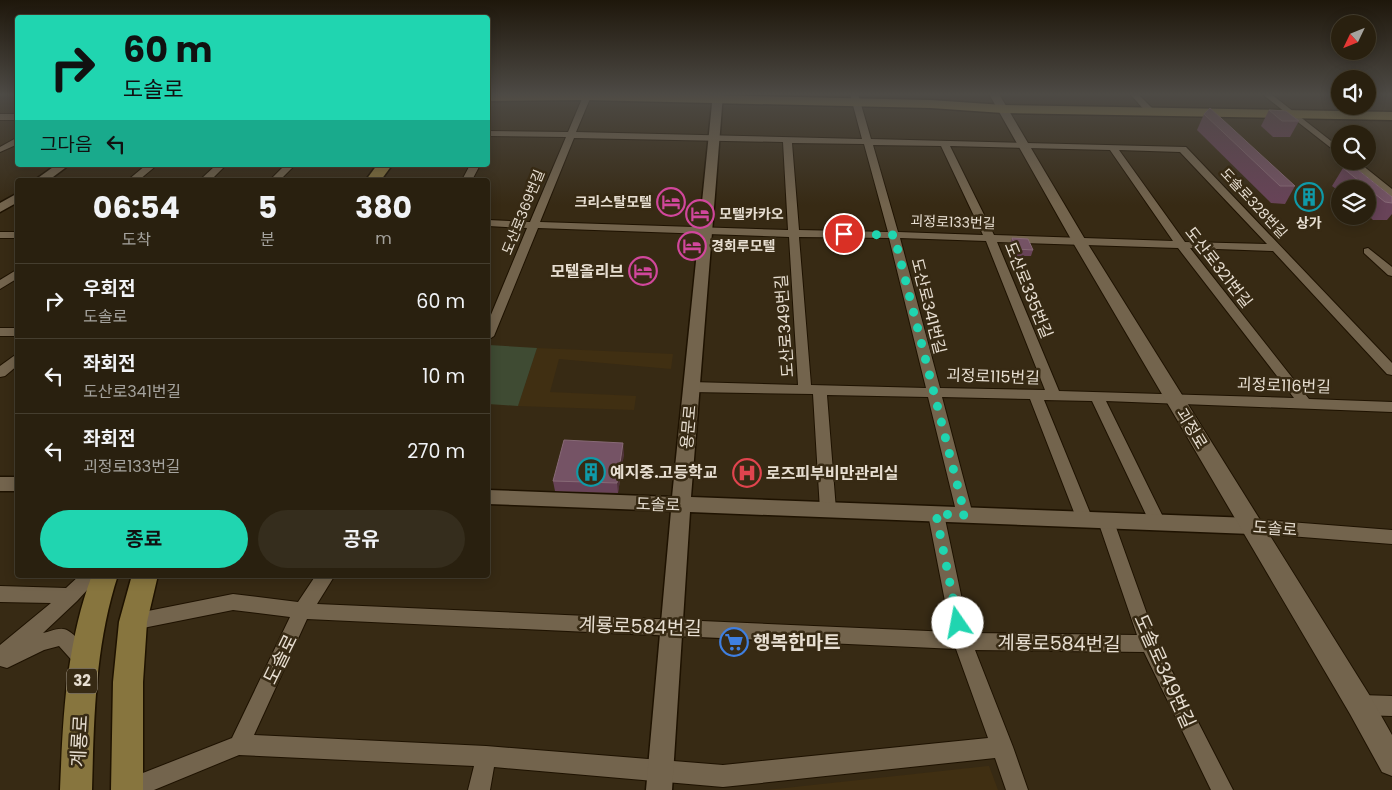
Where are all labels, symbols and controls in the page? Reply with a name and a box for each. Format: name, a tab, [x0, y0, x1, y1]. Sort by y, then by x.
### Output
north arrow	[1331, 15, 1376, 60]
map controls	[1331, 15, 1376, 225]
text: 60 m	[123, 25, 213, 74]
icon: right	[40, 35, 105, 100]
button: sound	[1331, 70, 1376, 115]
text: 도솔로	[123, 74, 184, 105]
button: search	[1331, 125, 1376, 170]
icon: left	[102, 130, 130, 158]
text: 그다음	[40, 131, 92, 158]
street label: 도솔로328번길	[1216, 163, 1292, 243]
street label: 도산로369번길	[497, 166, 549, 258]
button: layers	[1331, 180, 1376, 225]
building icon: 상가	[1294, 182, 1324, 212]
text: 06:54	[93, 186, 180, 229]
text: 5	[258, 186, 277, 229]
text: 380	[355, 186, 412, 229]
hotel icon: 크리스탈모텔	[656, 187, 686, 217]
place label: 크리스탈모텔	[575, 192, 652, 212]
hotel icon: 모텔카카오	[685, 199, 715, 229]
place label: 모텔카카오	[719, 204, 784, 224]
street label: 괴정로133번길	[910, 211, 996, 233]
pin	[823, 213, 865, 255]
place label: 상가	[1296, 213, 1322, 233]
icon: arrive	[830, 220, 858, 248]
street label: 도산로321번길	[1180, 222, 1258, 313]
text: m	[375, 227, 392, 250]
text: 도착	[122, 228, 151, 251]
text: 분	[260, 228, 275, 251]
hotel icon: 경회루모텔	[677, 231, 707, 261]
place label: 경회루모텔	[711, 236, 776, 256]
street label: 도산로335번길	[999, 238, 1058, 342]
hotel icon: 모텔올리브	[628, 256, 658, 286]
street label: 도산로341번길	[905, 256, 952, 357]
place label: 모텔올리브	[550, 260, 624, 283]
street label: 도산로349번길	[769, 274, 800, 378]
text: 우회전	[83, 275, 135, 302]
icon: right	[40, 287, 68, 315]
text: 60 m	[416, 288, 465, 315]
text: 도솔로	[83, 305, 127, 328]
text: 좌회전	[83, 350, 135, 377]
icon: left	[40, 362, 68, 390]
text: 10 m	[422, 363, 465, 390]
street label: 괴정로115번길	[946, 363, 1040, 390]
street label: 괴정로116번길	[1237, 372, 1331, 399]
text: 도산로341번길	[83, 380, 181, 403]
street label: 괴정로	[1170, 403, 1213, 453]
street label: 용문로	[675, 404, 702, 450]
text: 좌회전	[83, 425, 135, 452]
icon: left	[40, 437, 68, 465]
text: 270 m	[407, 438, 465, 465]
text: 괴정로133번길	[83, 455, 181, 478]
building icon: 예지중.고등학교	[576, 457, 606, 487]
hospital icon: 로즈피부비만관리실	[732, 458, 762, 488]
place label: 예지중.고등학교	[610, 461, 718, 484]
place label: 로즈피부비만관리실	[766, 462, 898, 485]
street label: 도솔로	[636, 492, 681, 517]
button: 종료	[40, 510, 248, 568]
button: 공유	[258, 510, 465, 568]
street label: 도솔로	[1252, 515, 1298, 542]
position arrow	[931, 596, 983, 648]
street label: 도솔로349번길	[1127, 610, 1202, 733]
street label: 계룡로584번길	[578, 611, 702, 642]
supermarket icon: 행복한마트	[719, 627, 749, 657]
place label: 행복한마트	[753, 629, 840, 656]
street label: 계룡로584번길	[997, 629, 1121, 658]
street label: 도솔로	[257, 630, 304, 689]
road number: 32	[67, 668, 97, 694]
street label: 계룡로	[65, 714, 94, 768]

